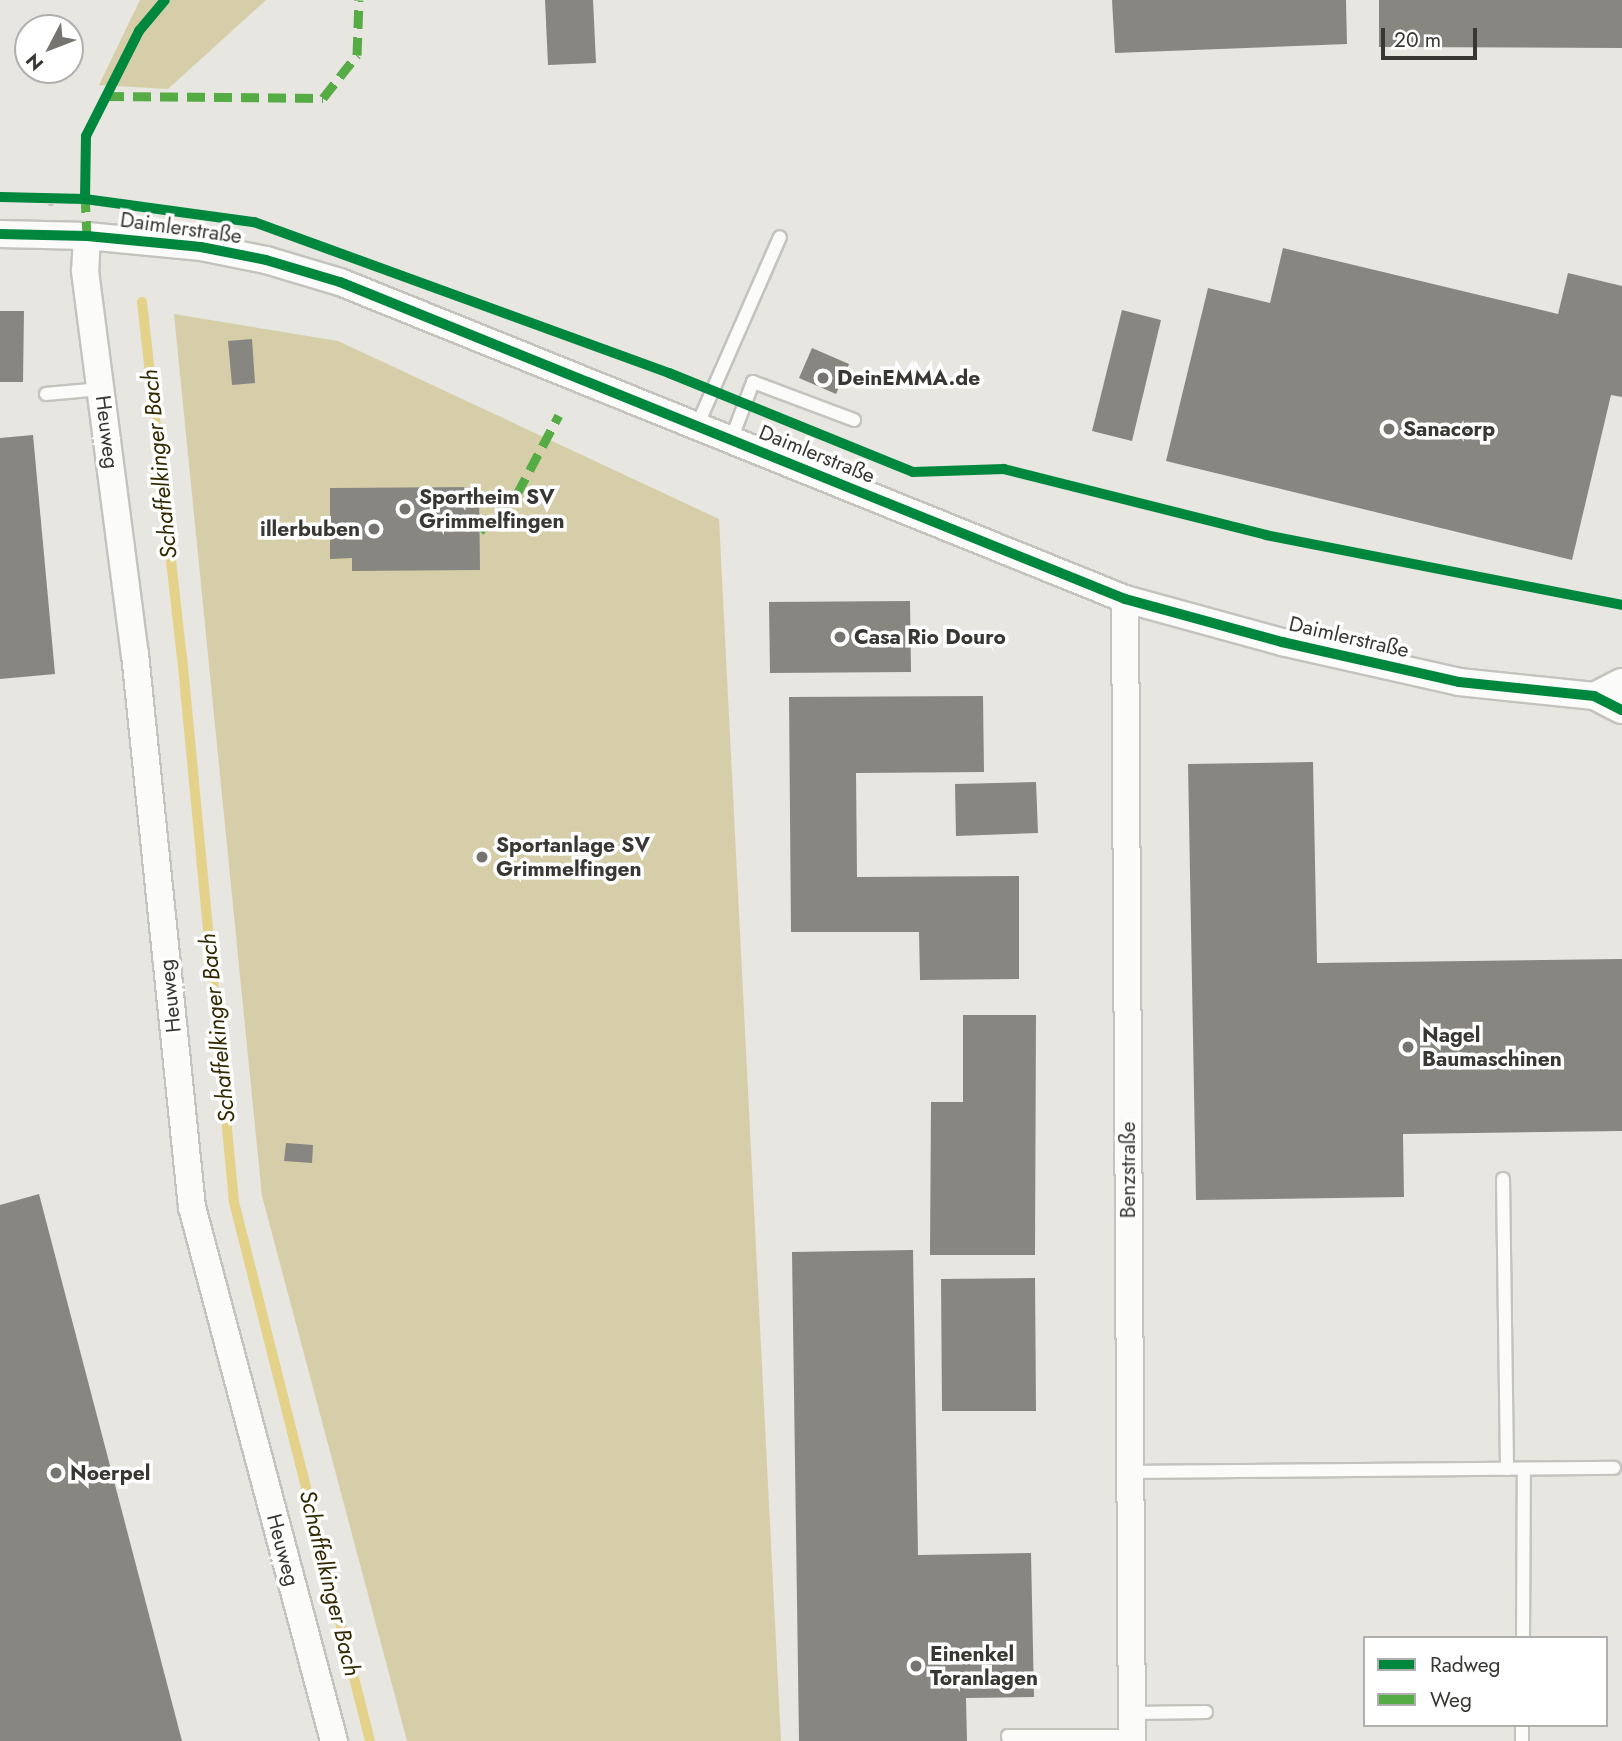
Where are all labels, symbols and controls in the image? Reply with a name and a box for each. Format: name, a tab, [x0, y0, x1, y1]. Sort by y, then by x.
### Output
north arrow	[14, 14, 84, 84]
scale bar	[1384, 14, 1480, 58]
text: 20 m	[1394, 25, 1441, 55]
text: N	[19, 47, 50, 77]
street label: Daimlerstraße	[119, 207, 243, 249]
place label: DeinEMMA.de	[837, 365, 980, 391]
water label: Schaffelkinger Bach	[135, 368, 183, 560]
marker: DeinEMMA.de	[815, 370, 831, 386]
street label: Heuweg	[90, 394, 124, 470]
place label: Sanacorp	[1403, 416, 1495, 442]
street label: Daimlerstraße	[755, 419, 879, 489]
marker: Sanacorp	[1381, 421, 1397, 437]
place label: Sportheim SV Grimmelfingen	[419, 484, 565, 534]
marker: Sportheim SV Grimmelfingen	[397, 501, 413, 517]
place label: illerbuben	[260, 516, 360, 542]
marker: illerbuben	[366, 521, 382, 537]
street label: Daimlerstraße	[1286, 611, 1412, 663]
place label: Casa Rio Douro	[854, 624, 1006, 650]
marker: Casa Rio Douro	[832, 629, 848, 645]
place label: Sportanlage SV Grimmelfingen	[496, 832, 650, 882]
marker: Sportanlage SV Grimmelfingen	[474, 849, 490, 865]
water label: Schaffelkinger Bach	[193, 932, 241, 1124]
street label: Heuweg	[154, 958, 186, 1034]
place label: Nagel Baumaschinen	[1422, 1022, 1562, 1072]
marker: Nagel Baumaschinen	[1400, 1039, 1416, 1055]
street label: Benzstraße	[1115, 1122, 1141, 1218]
place label: Noerpel	[70, 1460, 150, 1486]
marker: Noerpel	[48, 1465, 64, 1481]
water label: Schaffelkinger Bach	[294, 1487, 366, 1679]
street label: Heuweg	[261, 1511, 305, 1589]
legend	[1363, 1636, 1608, 1727]
place label: Einenkel Toranlagen	[930, 1641, 1038, 1691]
text: Radweg	[1430, 1650, 1501, 1680]
marker: Einenkel Toranlagen	[908, 1658, 924, 1674]
text: Weg	[1430, 1685, 1472, 1715]

